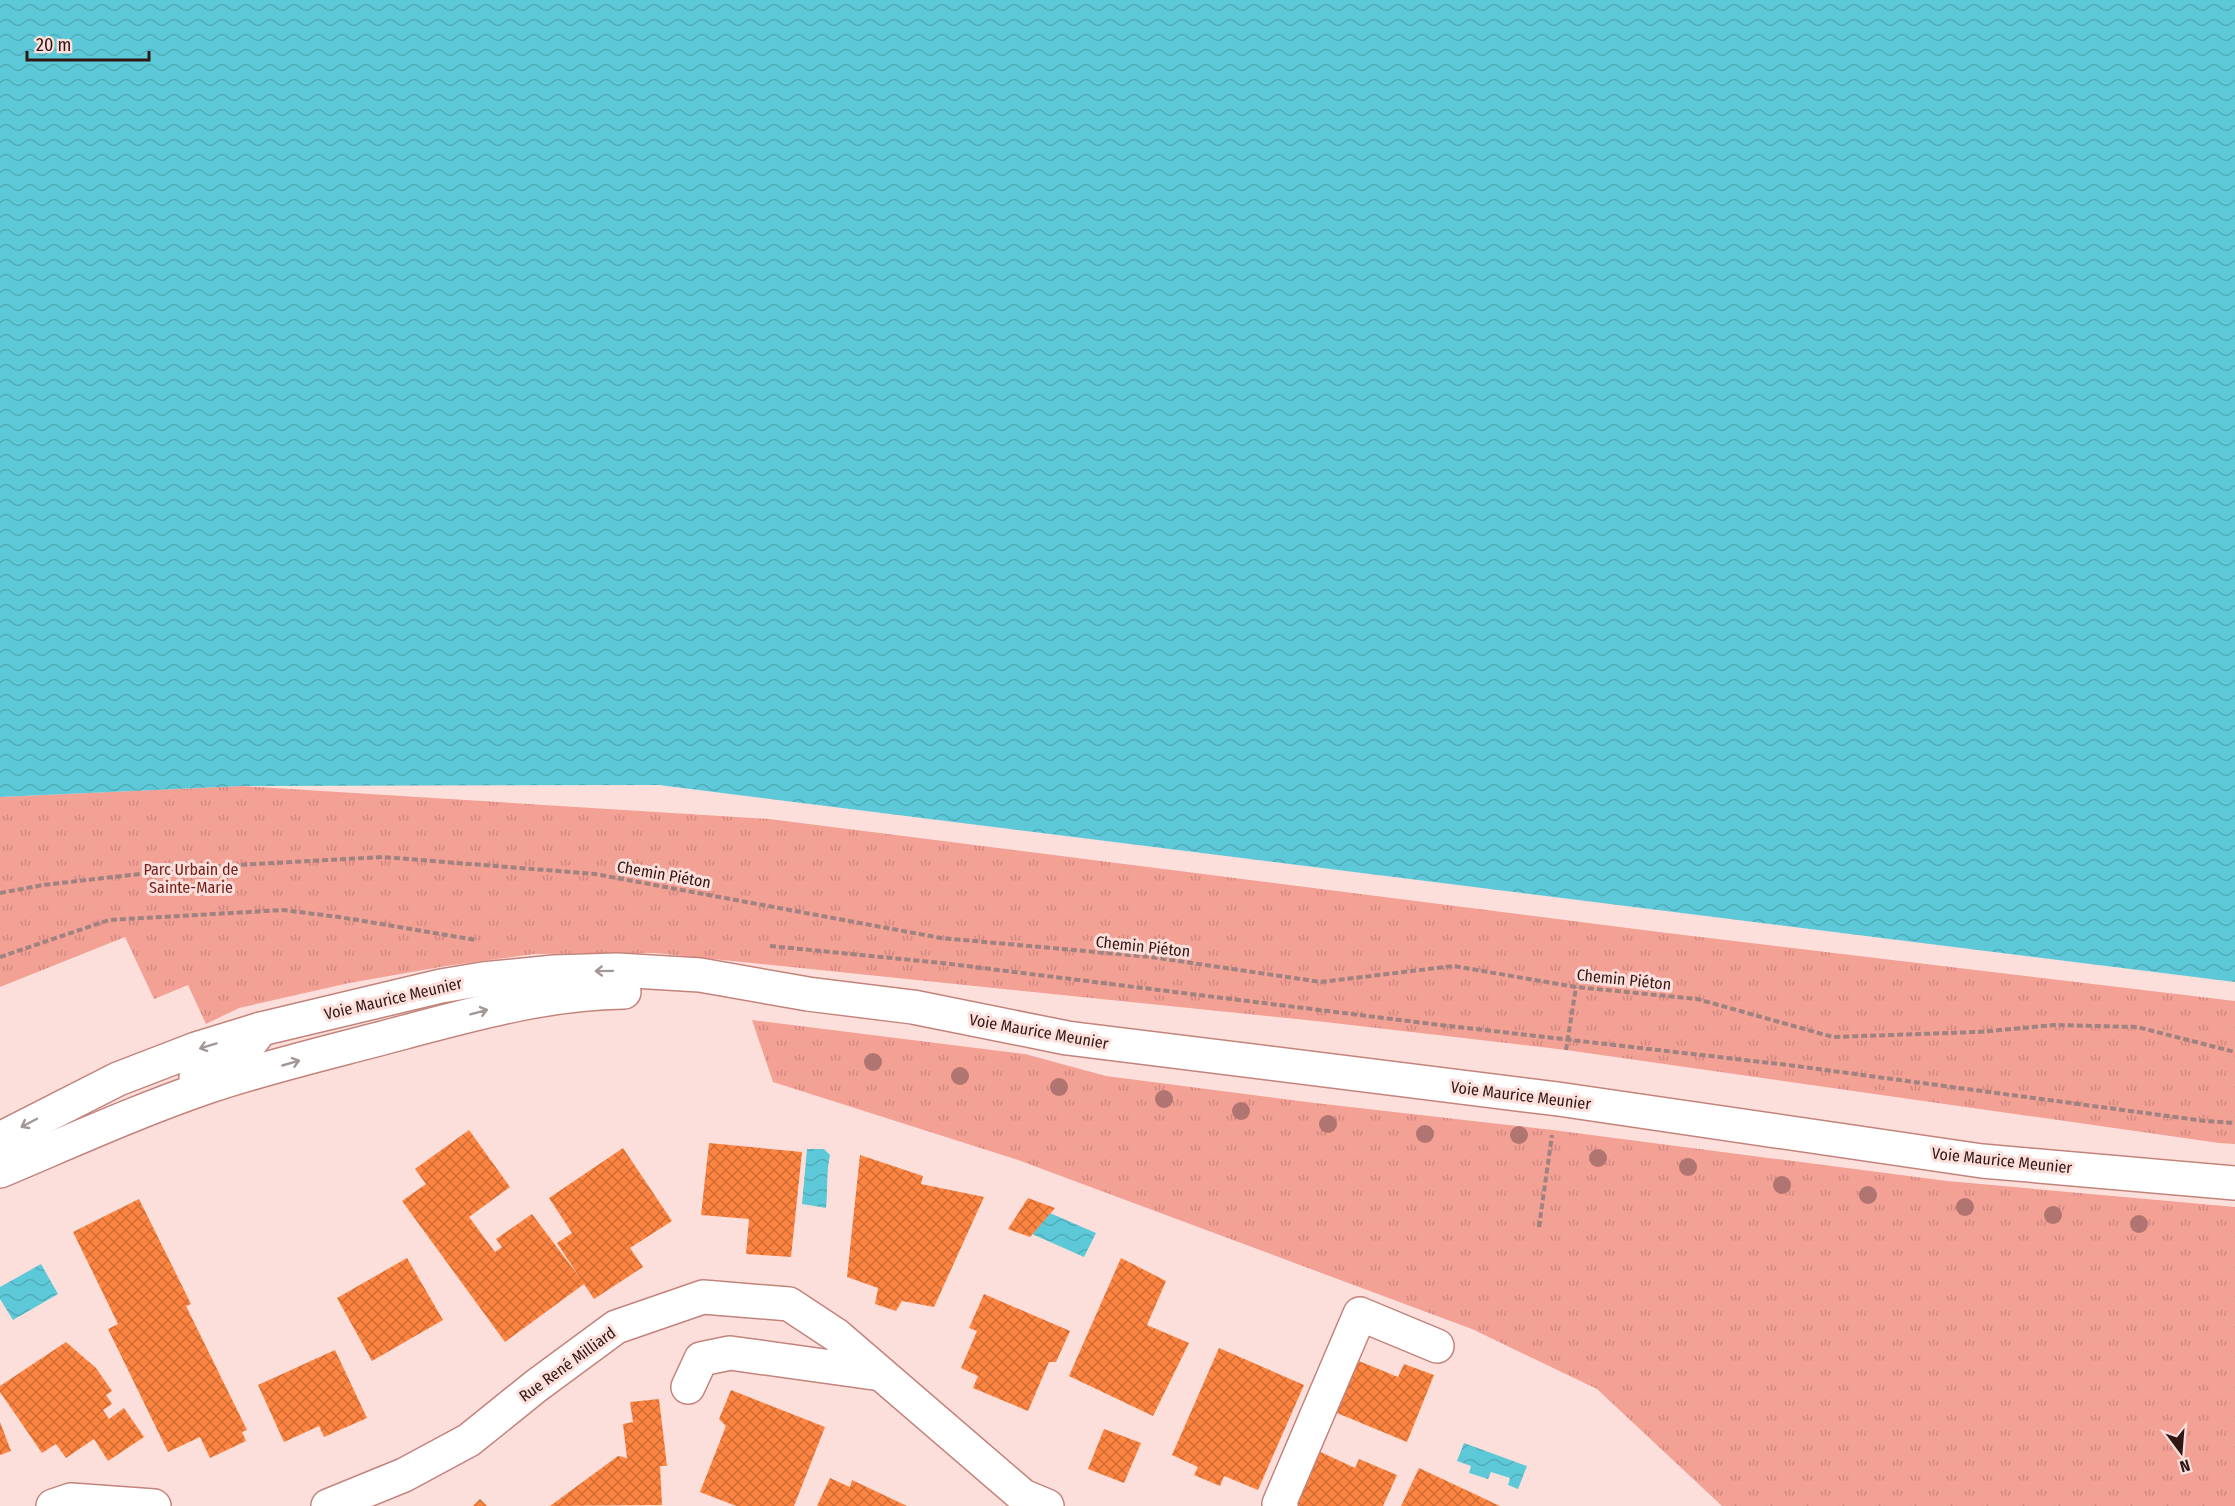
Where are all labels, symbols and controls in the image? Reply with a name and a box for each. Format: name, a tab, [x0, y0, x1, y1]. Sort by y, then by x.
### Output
scale bar	[27, 24, 148, 62]
text: 20 m	[36, 34, 71, 56]
street label: Chemin Piéton	[615, 857, 712, 892]
park label: Parc Urbain de Sainte-Marie	[143, 860, 239, 897]
street label: Chemin Piéton	[1095, 932, 1191, 961]
one-way arrow	[595, 965, 615, 977]
street label: Chemin Piéton	[1576, 965, 1672, 994]
street label: Voie Maurice Meunier	[322, 973, 464, 1024]
one-way arrow	[469, 1006, 488, 1017]
street label: Voie Maurice Meunier	[968, 1010, 1110, 1053]
one-way arrow	[199, 1041, 218, 1052]
one-way arrow	[281, 1057, 300, 1068]
street label: Voie Maurice Meunier	[1450, 1077, 1592, 1114]
one-way arrow	[21, 1117, 38, 1129]
street label: Voie Maurice Meunier	[1931, 1144, 2073, 1177]
street label: Rue René Milliard	[515, 1323, 619, 1406]
north arrow	[2151, 1422, 2211, 1482]
text: N	[2178, 1455, 2192, 1476]

